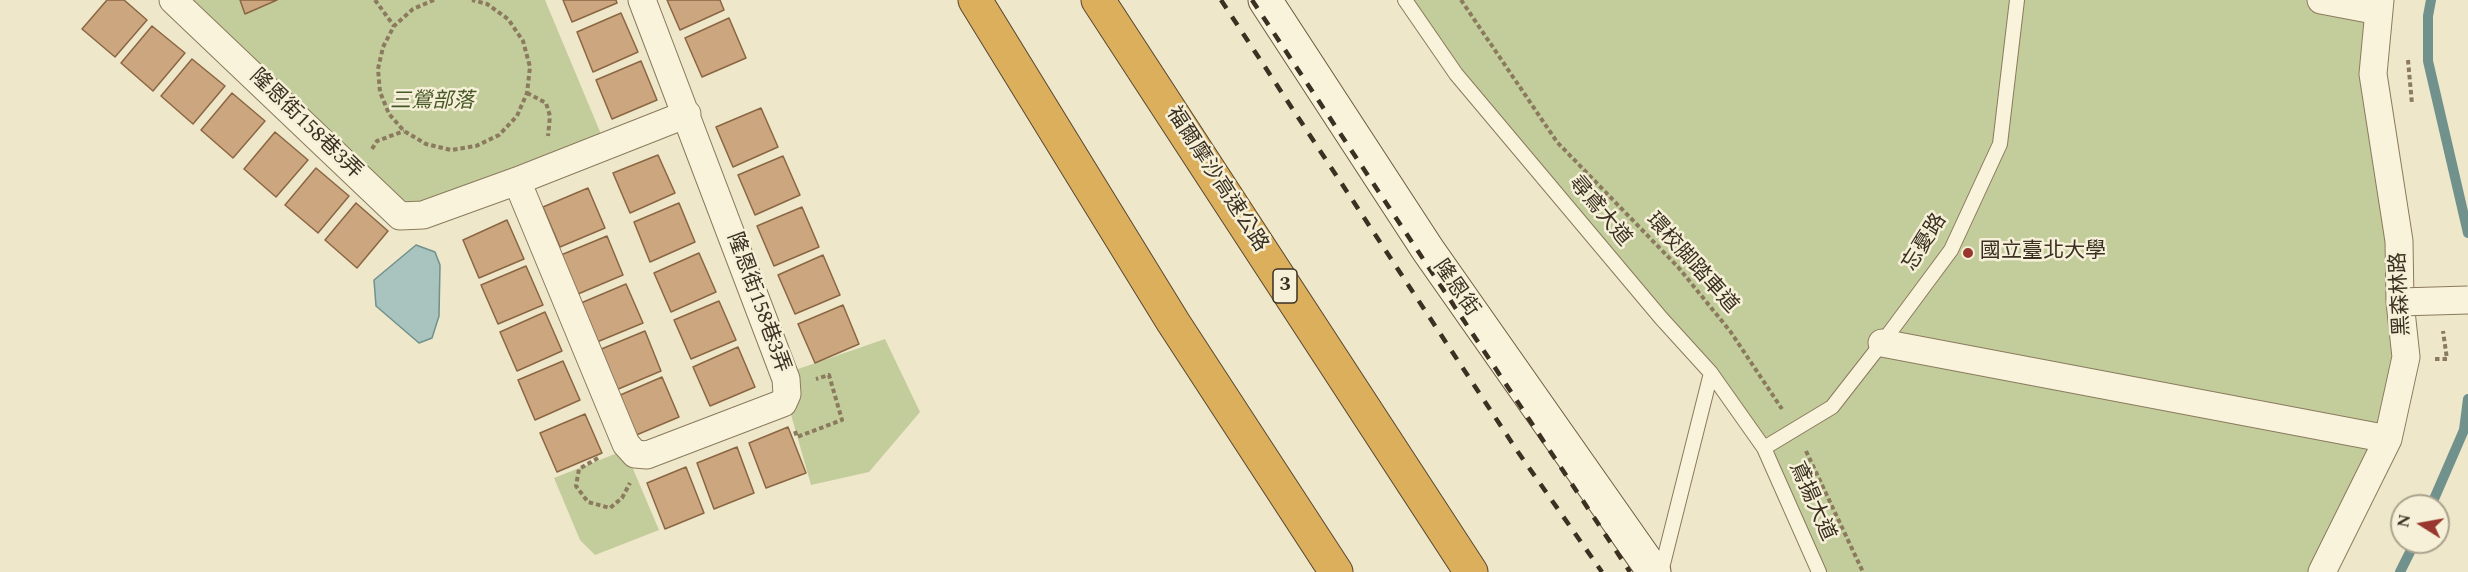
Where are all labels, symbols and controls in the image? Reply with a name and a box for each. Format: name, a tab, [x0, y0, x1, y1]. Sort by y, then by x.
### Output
street label: 隆恩街158巷3弄	[243, 65, 367, 185]
park label: 三鶯部落	[390, 90, 474, 116]
street label: 福爾摩沙高速公路	[1160, 103, 1272, 257]
street label: 尋鳶大道	[1562, 172, 1636, 252]
street label: 環校脚踏車道	[1639, 209, 1743, 319]
street label: 忘憂路	[1899, 210, 1953, 276]
street label: 隆恩街158巷3弄	[720, 230, 794, 376]
place label: 國立臺北大學	[1980, 240, 2106, 266]
marker: 國立臺北大學	[1961, 246, 1975, 260]
street label: 黑森林路	[2387, 251, 2417, 337]
street label: 隆恩街	[1427, 256, 1483, 322]
road number: 3	[1273, 269, 1297, 303]
street label: 鳶揚大道	[1782, 459, 1840, 545]
north arrow	[2390, 494, 2450, 554]
text: N	[2391, 512, 2417, 530]

